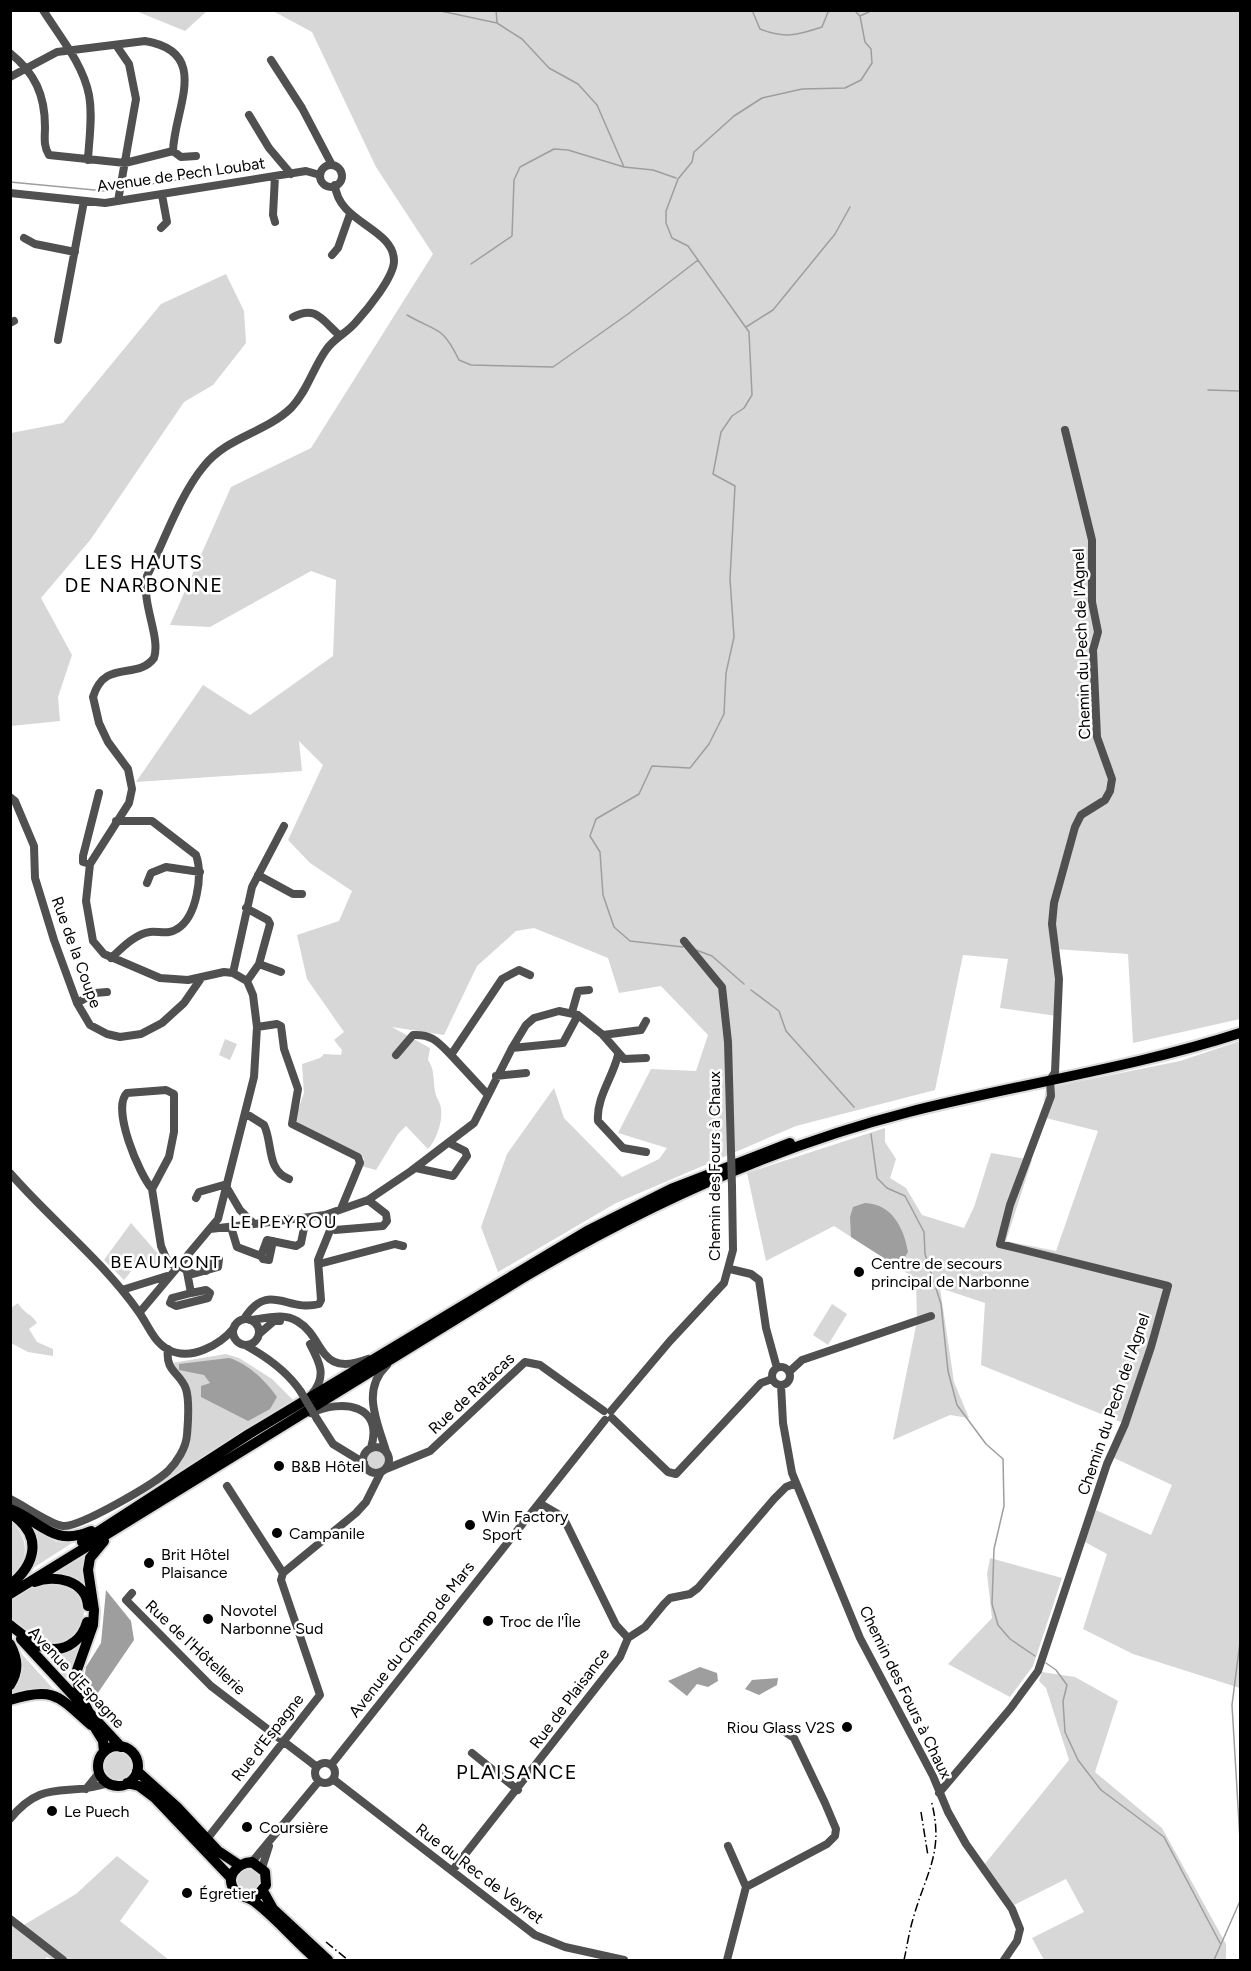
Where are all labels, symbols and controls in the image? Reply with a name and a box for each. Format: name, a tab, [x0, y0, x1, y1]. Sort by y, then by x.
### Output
street label: Avenue de Pech Loubat	[96, 153, 266, 196]
street label: Chemin du Pech de l'Agnel	[1069, 548, 1094, 740]
district label: LES HAUTS DE NARBONNE	[64, 550, 224, 597]
street label: Rue de la Coupe	[48, 894, 106, 1011]
street label: Chemin des Fours à Chaux	[705, 1071, 724, 1261]
district label: LE PEYROU	[230, 1211, 338, 1233]
district label: BEAUMONT	[110, 1251, 222, 1273]
place label: Centre de secours principal de Narbonne	[871, 1254, 1029, 1291]
marker: Centre de secours principal de Narbonne	[852, 1265, 866, 1279]
street label: Chemin du Pech de l'Agnel	[1073, 1311, 1154, 1498]
street label: Rue de Ratacas	[425, 1349, 518, 1438]
place label: B&B Hôtel	[291, 1457, 364, 1476]
marker: B&B Hôtel	[272, 1459, 286, 1473]
place label: Win Factory Sport	[482, 1507, 569, 1544]
marker: Win Factory Sport	[463, 1518, 477, 1532]
place label: Campanile	[289, 1524, 365, 1543]
marker: Campanile	[270, 1526, 284, 1540]
place label: Brit Hôtel Plaisance	[161, 1545, 229, 1582]
marker: Brit Hôtel Plaisance	[142, 1556, 156, 1570]
street label: Avenue du Champ de Mars	[345, 1558, 478, 1721]
street label: Rue de l'Hôtellerie	[142, 1596, 250, 1699]
place label: Novotel Narbonne Sud	[220, 1601, 323, 1638]
street label: Chemin des Fours à Chaux	[855, 1603, 956, 1782]
marker: Novotel Narbonne Sud	[201, 1612, 215, 1626]
place label: Troc de l'Île	[500, 1612, 581, 1631]
marker: Troc de l'Île	[481, 1614, 495, 1628]
street label: Avenue d'Espagne	[25, 1623, 129, 1732]
street label: Rue de Plaisance	[526, 1644, 613, 1752]
street label: Rue d'Espagne	[227, 1690, 308, 1785]
place label: Riou Glass V2S	[727, 1718, 835, 1737]
marker: Riou Glass V2S	[840, 1720, 854, 1734]
district label: PLAISANCE	[456, 1760, 578, 1784]
place label: Le Puech	[64, 1802, 130, 1821]
marker: Le Puech	[45, 1804, 59, 1818]
place label: Coursière	[259, 1818, 328, 1837]
street label: Rue du Rec de Veyret	[412, 1819, 547, 1928]
marker: Coursière	[240, 1820, 254, 1834]
place label: Égretier	[199, 1884, 257, 1903]
marker: Égretier	[180, 1886, 194, 1900]

